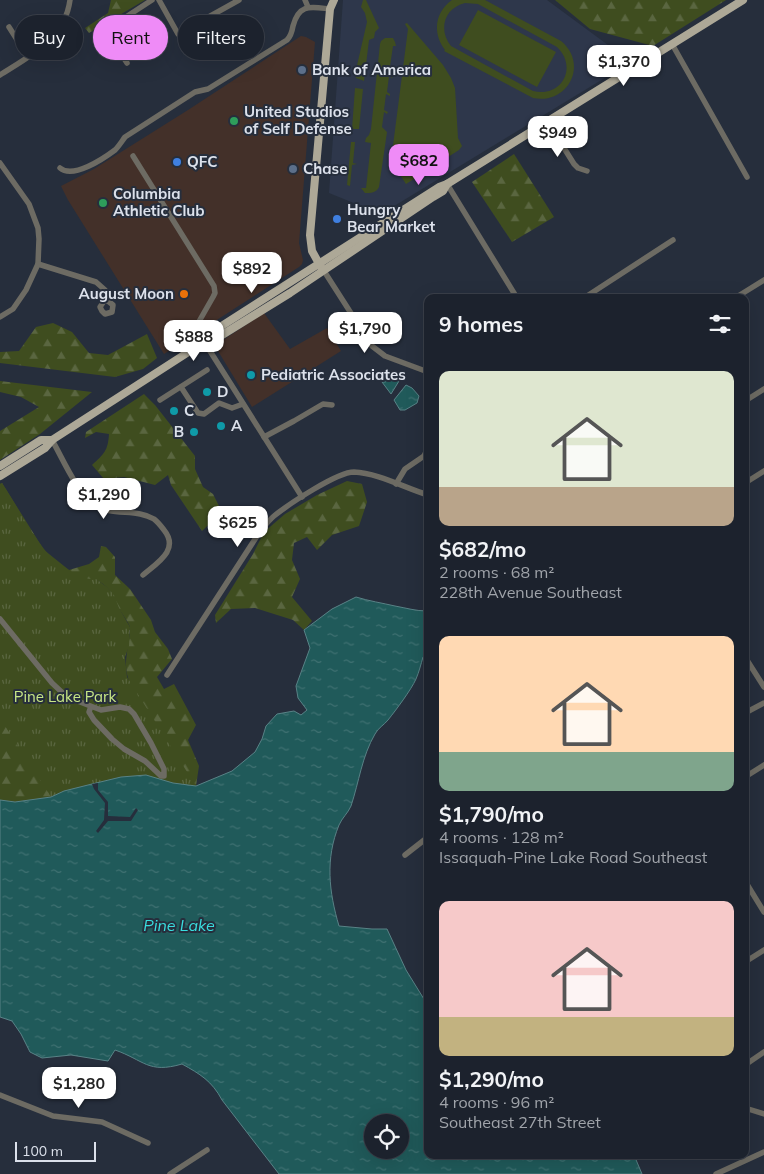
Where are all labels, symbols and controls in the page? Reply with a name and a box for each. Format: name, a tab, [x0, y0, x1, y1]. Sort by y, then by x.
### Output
chip: Buy	[15, 15, 83, 60]
chip: Rent	[93, 15, 168, 60]
chip: Filters	[178, 15, 264, 60]
pin: $1,370	[583, 44, 665, 87]
text: $1,370	[598, 51, 650, 71]
place label: Bank of America	[312, 60, 431, 79]
marker: Bank of America	[296, 64, 308, 76]
place label: United Studios of Self Defense	[244, 102, 352, 138]
marker: United Studios of Self Defense	[228, 115, 240, 127]
pin: $949	[528, 116, 588, 158]
text: $949	[539, 122, 577, 142]
pin: $682	[389, 144, 449, 186]
text: $682	[400, 150, 438, 170]
place label: QFC	[187, 152, 217, 171]
marker: QFC	[171, 156, 183, 168]
place label: Chase	[303, 159, 347, 178]
marker: Chase	[287, 163, 299, 175]
place label: Columbia Athletic Club	[113, 184, 205, 220]
marker: Columbia Athletic Club	[97, 197, 109, 209]
place label: Hungry Bear Market	[347, 200, 435, 236]
marker: Hungry Bear Market	[331, 213, 343, 225]
pin: $892	[222, 252, 282, 294]
text: $892	[233, 258, 271, 278]
place label: August Moon	[78, 284, 174, 303]
marker: August Moon	[178, 288, 190, 300]
icon: filters	[706, 310, 734, 338]
text: 9 homes	[439, 311, 523, 337]
pin: $1,790	[324, 312, 406, 354]
text: $1,790	[339, 318, 391, 338]
pin: $888	[164, 320, 224, 362]
text: $888	[175, 326, 213, 346]
place label: Pediatric Associates	[261, 365, 406, 384]
marker: Pediatric Associates	[245, 369, 257, 381]
place label: D	[217, 382, 228, 401]
marker: D	[201, 386, 213, 398]
place label: C	[184, 401, 194, 420]
icon: home	[542, 404, 632, 494]
marker: C	[168, 405, 180, 417]
place label: A	[231, 416, 243, 435]
marker: A	[215, 420, 227, 432]
place label: B	[174, 422, 184, 441]
marker: B	[188, 426, 200, 438]
pin: $1,290	[63, 478, 145, 520]
text: $1,290	[78, 484, 130, 504]
pin: $625	[208, 506, 268, 548]
text: $625	[219, 512, 257, 532]
text: $682/mo	[439, 536, 526, 562]
text: 2 rooms · 68 m²	[439, 562, 554, 582]
text: 228th Avenue Southeast	[439, 582, 622, 602]
icon: home	[542, 669, 632, 759]
park label: Pine Lake Park	[14, 687, 117, 706]
text: $1,790/mo	[439, 801, 544, 827]
text: 4 rooms · 128 m²	[439, 827, 564, 847]
text: Issaquah-Pine Lake Road Southeast	[439, 847, 707, 867]
water label: Pine Lake	[143, 915, 215, 935]
icon: home	[542, 934, 632, 1024]
pin: $1,280	[38, 1066, 120, 1109]
text: $1,290/mo	[439, 1066, 544, 1092]
text: $1,280	[53, 1073, 105, 1093]
text: 4 rooms · 96 m²	[439, 1092, 554, 1112]
text: Southeast 27th Street	[439, 1112, 601, 1132]
map controls	[364, 1114, 409, 1159]
button: locate	[364, 1114, 409, 1159]
scale bar	[15, 1139, 96, 1162]
text: 100 m	[22, 1142, 63, 1160]

